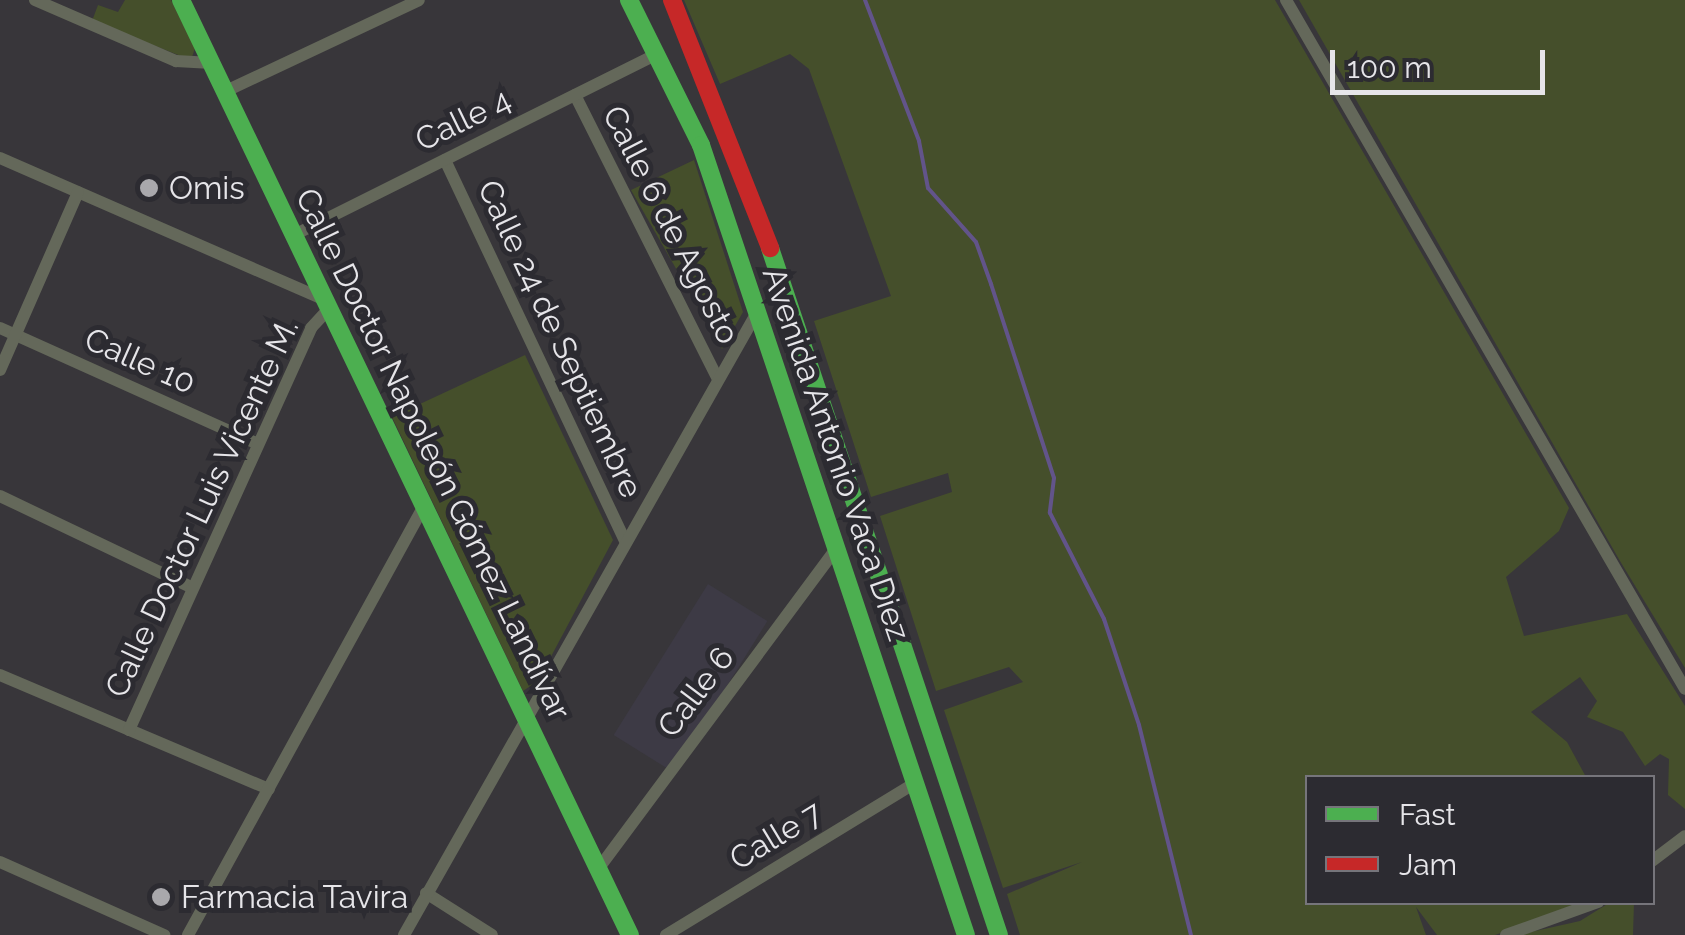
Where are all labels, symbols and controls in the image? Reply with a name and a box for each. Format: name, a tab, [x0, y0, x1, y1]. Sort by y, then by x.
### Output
scale bar	[1335, 30, 1550, 92]
text: 100 m	[1347, 50, 1432, 85]
street label: Calle 4	[409, 81, 517, 159]
street label: Calle 6 de Agosto	[594, 99, 748, 351]
place label: Omis	[169, 169, 245, 207]
street label: Calle 24 de Septiembre	[470, 174, 650, 504]
marker: Omis	[138, 177, 160, 199]
street label: Calle Doctor Napoleón Gómez Landívar	[287, 182, 579, 726]
street label: Avenida Antonio Vaca Diez	[754, 261, 918, 647]
street label: Calle Doctor Luis Vicente M.	[97, 312, 307, 704]
street label: Calle 10	[79, 320, 201, 402]
street label: Calle 6	[650, 639, 742, 745]
legend	[1305, 775, 1655, 905]
street label: Calle 7	[723, 794, 829, 878]
text: Fast	[1399, 797, 1456, 832]
text: Jam	[1399, 847, 1457, 882]
place label: Farmacia Tavira	[181, 878, 409, 916]
marker: Farmacia Tavira	[150, 886, 172, 908]

